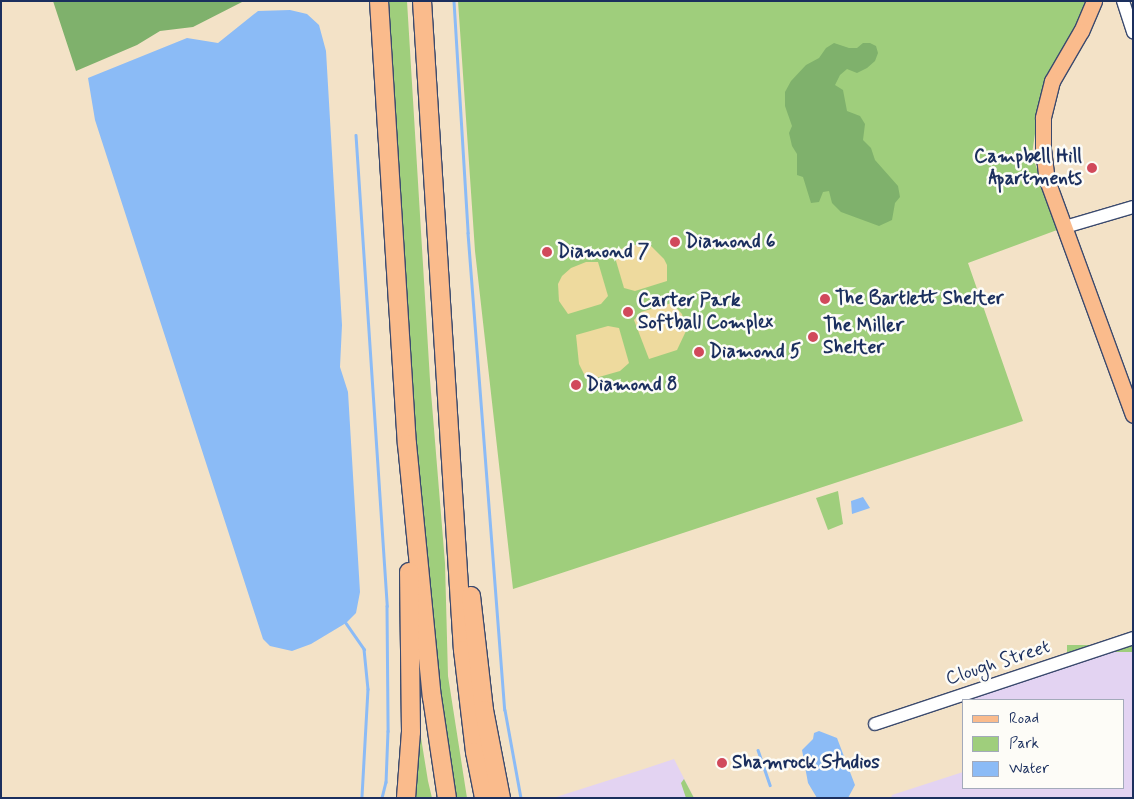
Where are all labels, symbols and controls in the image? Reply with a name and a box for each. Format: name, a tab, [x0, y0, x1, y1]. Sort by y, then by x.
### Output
place label: Campbell Hill Apartments	[975, 146, 1082, 190]
marker: Campbell Hill Apartments	[1086, 162, 1098, 174]
place label: Diamond 6	[685, 231, 776, 253]
marker: Diamond 6	[669, 236, 681, 248]
place label: Diamond 7	[557, 241, 649, 263]
marker: Diamond 7	[541, 246, 553, 258]
place label: The Bartlett Shelter	[835, 288, 1007, 310]
place label: Carter Park Softball Complex	[638, 290, 773, 334]
marker: The Bartlett Shelter	[819, 293, 831, 305]
marker: Carter Park Softball Complex	[622, 306, 634, 318]
place label: The Miller Shelter	[823, 315, 903, 359]
marker: The Miller Shelter	[807, 331, 819, 343]
place label: Diamond 5	[709, 341, 801, 363]
marker: Diamond 5	[693, 346, 705, 358]
place label: Diamond 8	[586, 374, 678, 396]
marker: Diamond 8	[570, 379, 582, 391]
street label: Clough Street	[941, 635, 1055, 691]
legend	[962, 699, 1124, 789]
text: Road	[1009, 709, 1039, 729]
text: Park	[1009, 734, 1039, 754]
place label: Shamrock Studios	[732, 752, 880, 774]
marker: Shamrock Studios	[716, 757, 728, 769]
text: Water	[1009, 759, 1049, 779]

